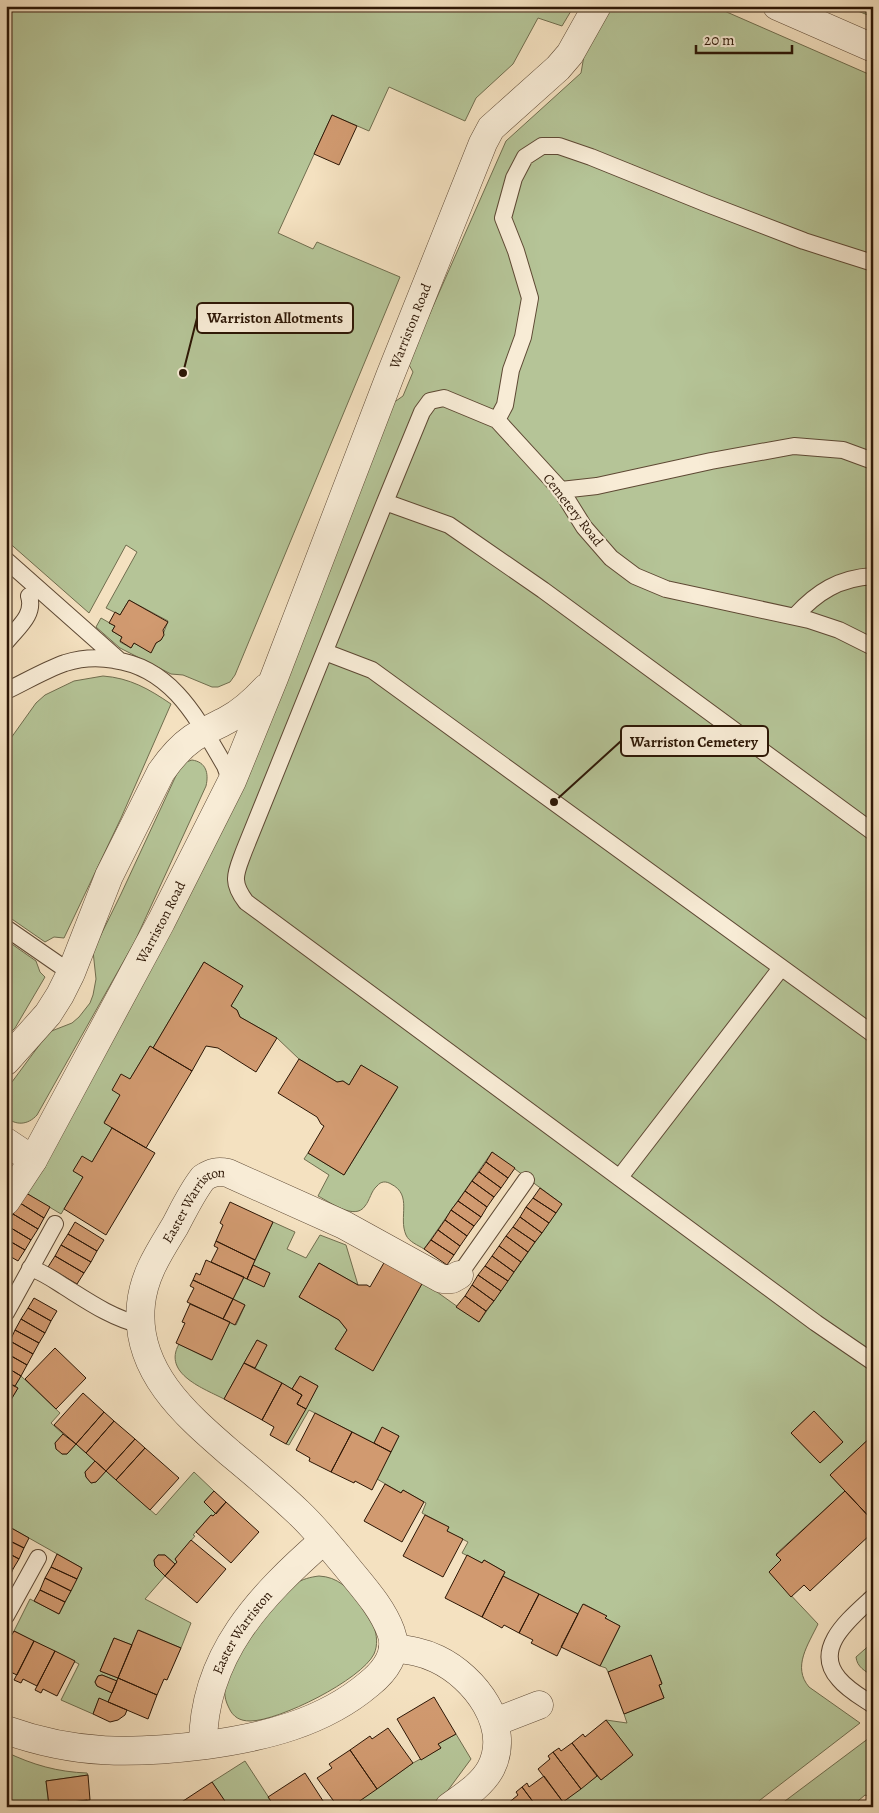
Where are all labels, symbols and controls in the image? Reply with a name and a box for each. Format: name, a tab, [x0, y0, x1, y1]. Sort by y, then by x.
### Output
scale bar	[696, 22, 793, 54]
text: 20 m	[704, 30, 735, 50]
street label: Warriston Road	[384, 280, 436, 372]
callout: Warriston Allotments	[197, 303, 353, 333]
text: Warriston Allotments	[206, 308, 343, 328]
street label: Cemetery Road	[539, 470, 608, 551]
callout: Warriston Cemetery	[621, 726, 768, 756]
text: Warriston Cemetery	[629, 732, 759, 752]
street label: Warriston Road	[131, 877, 190, 967]
street label: Easter Warriston	[157, 1162, 226, 1247]
street label: Easter Warriston	[208, 1586, 277, 1677]

